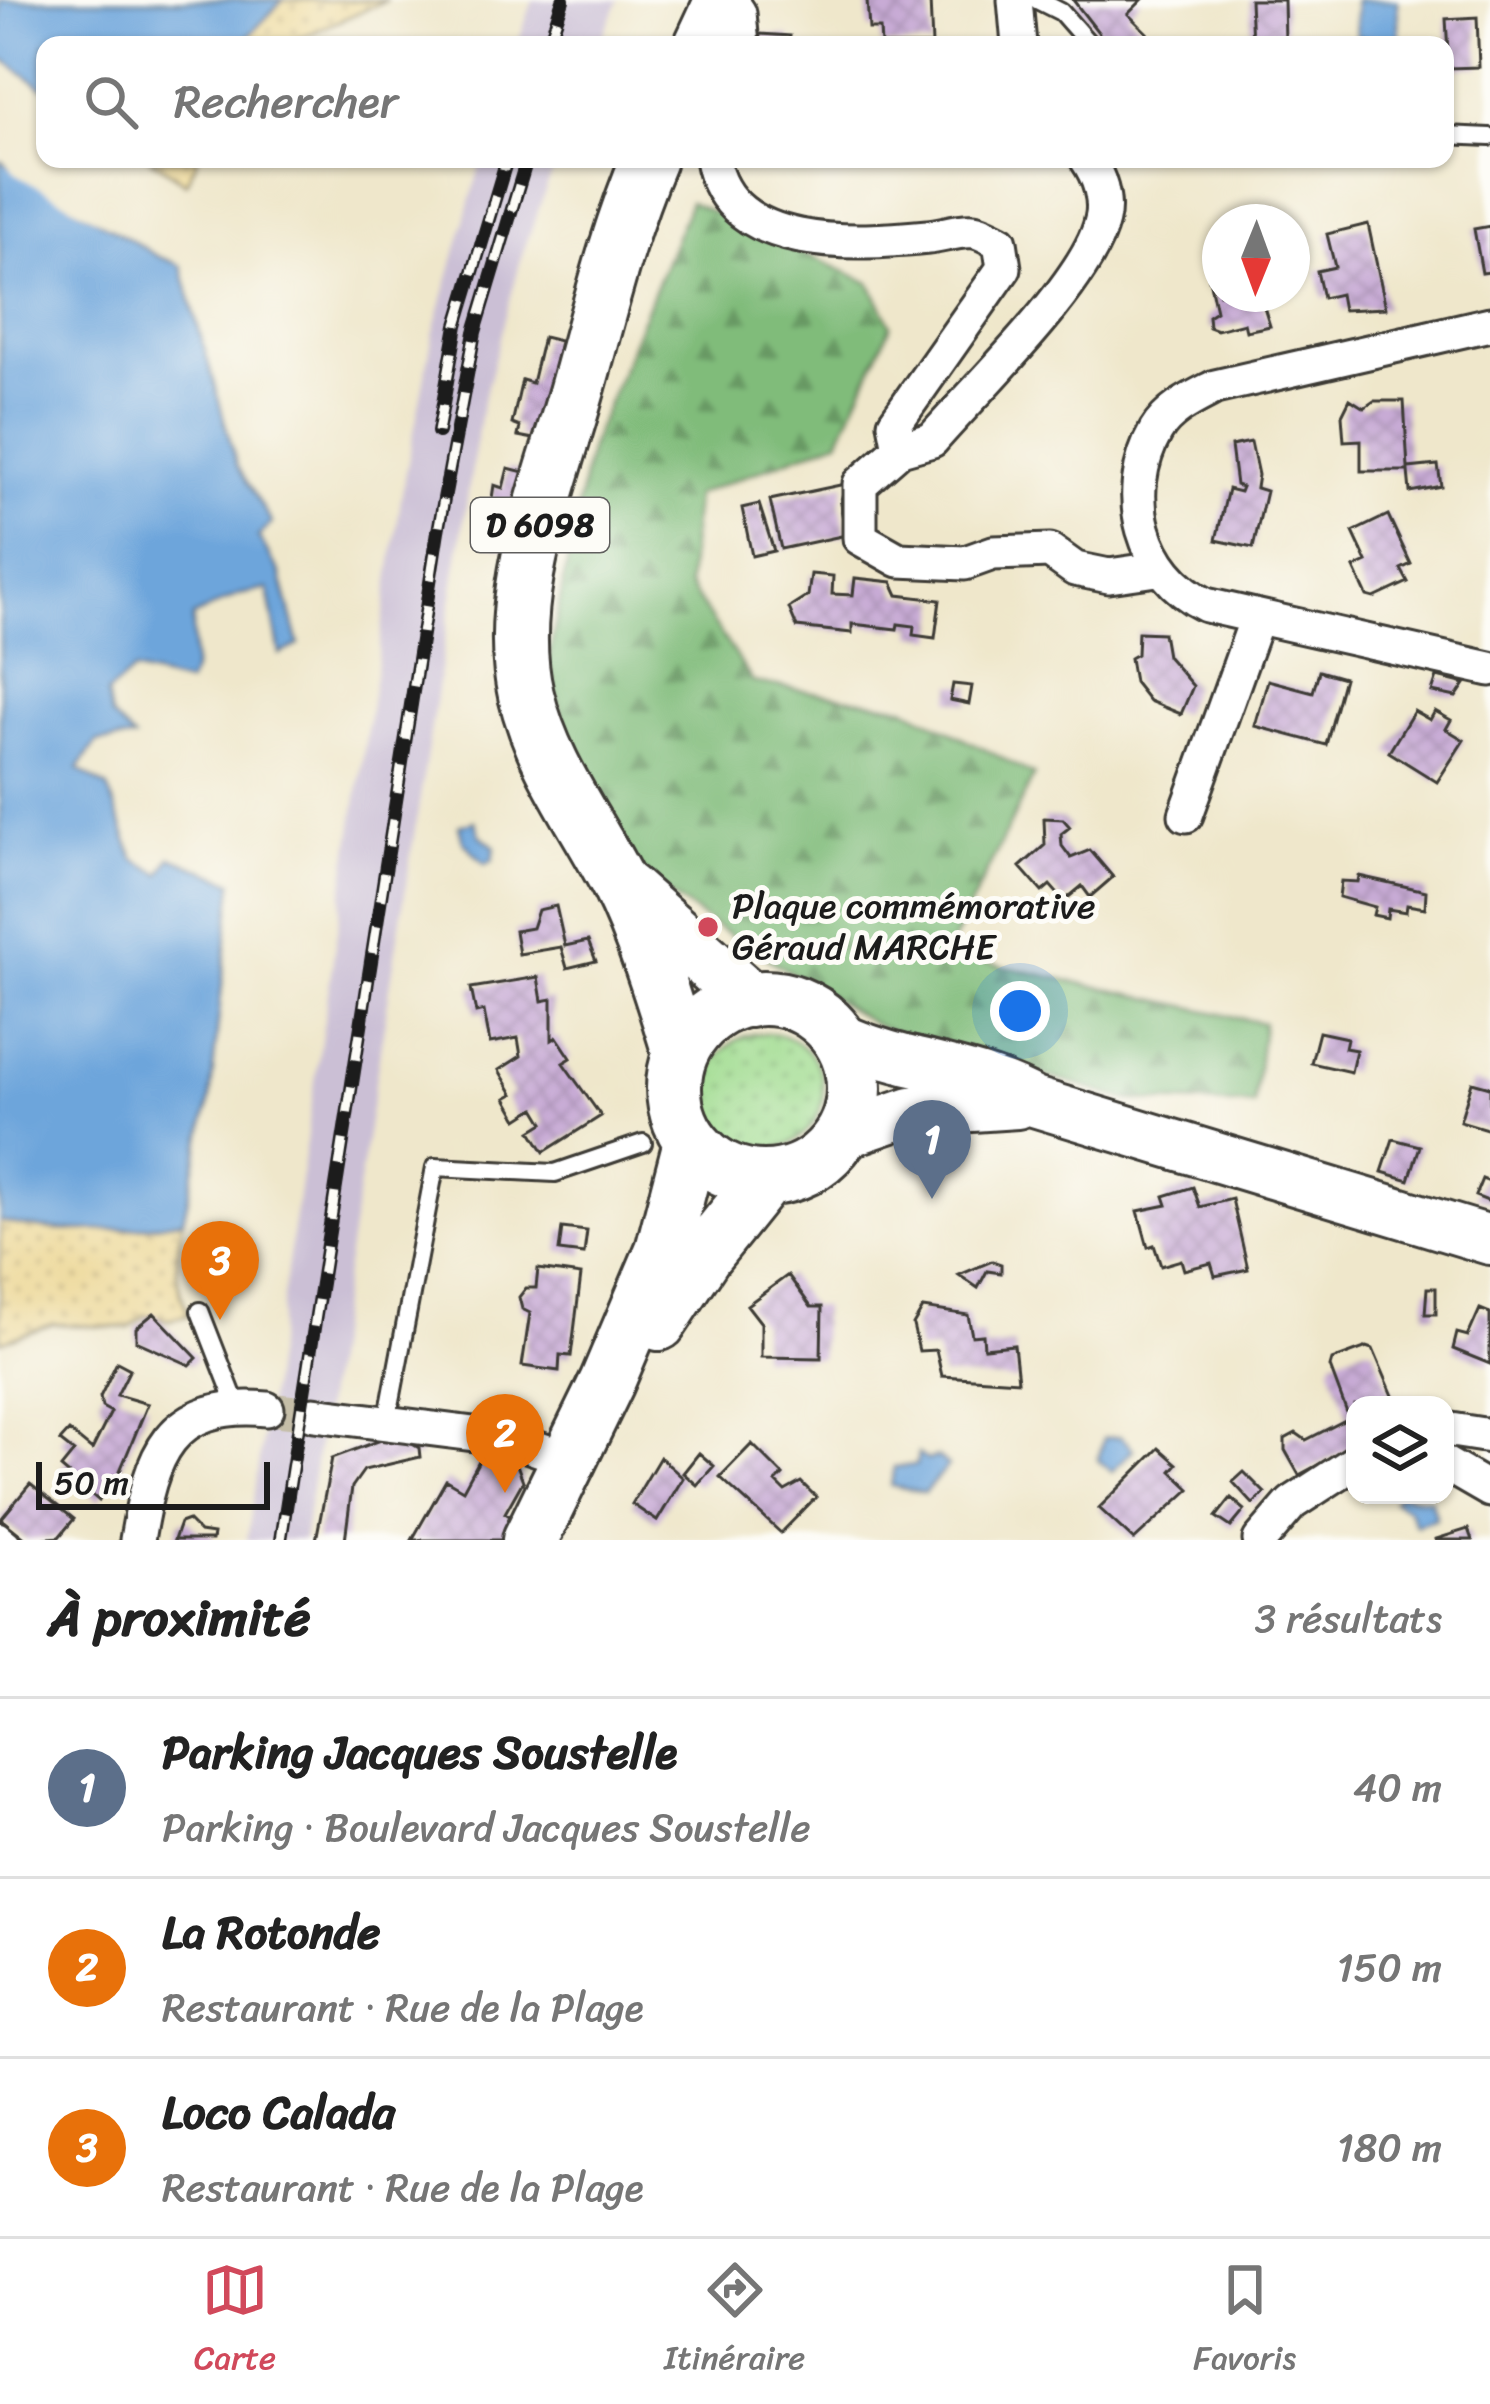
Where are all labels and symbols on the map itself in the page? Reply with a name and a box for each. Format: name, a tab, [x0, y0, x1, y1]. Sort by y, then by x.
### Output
north arrow	[1202, 204, 1310, 312]
road number: D 6098	[471, 498, 609, 552]
place label: Plaque commémorative Géraud MARCHE	[732, 874, 1095, 979]
marker: Plaque commémorative Géraud MARCHE	[695, 914, 721, 940]
your location	[990, 981, 1050, 1041]
pin: 1	[893, 1100, 971, 1199]
pin: 3	[181, 1221, 259, 1320]
pin: 2	[466, 1394, 544, 1493]
scale bar	[36, 1456, 270, 1509]

